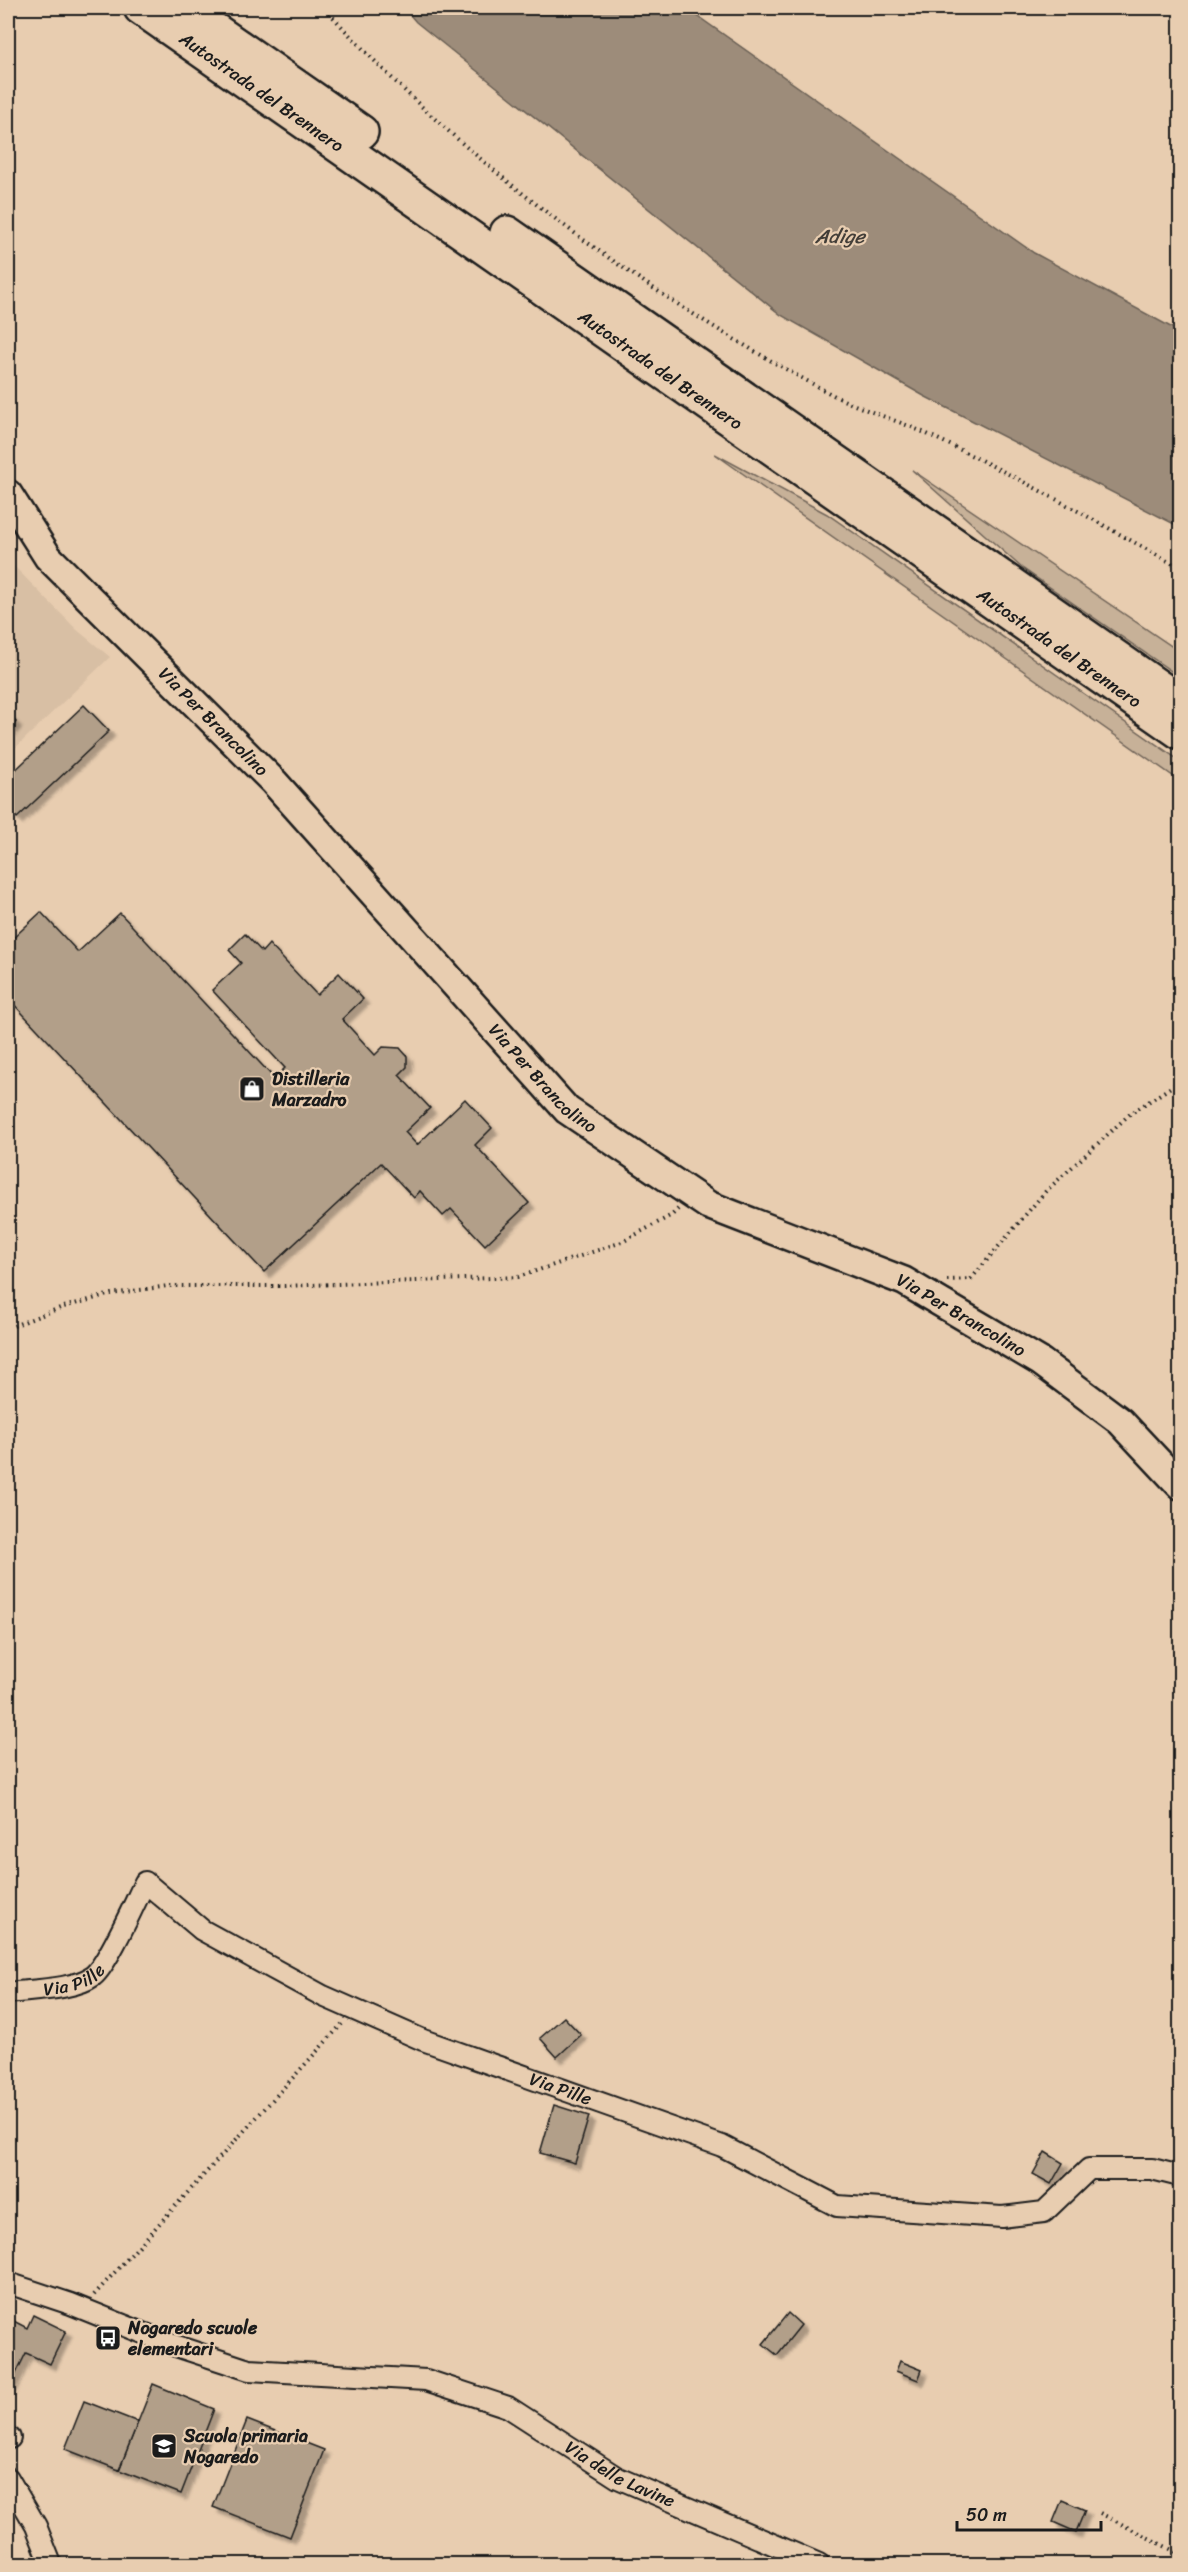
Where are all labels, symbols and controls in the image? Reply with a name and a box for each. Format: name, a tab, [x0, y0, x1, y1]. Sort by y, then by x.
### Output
street label: Autostrada del Brennero	[172, 23, 351, 161]
water label: Adige	[814, 219, 866, 254]
street label: Autostrada del Brennero	[570, 300, 750, 439]
street label: Autostrada del Brennero	[969, 578, 1148, 717]
street label: Via Per Brancolino	[150, 659, 276, 784]
street label: Via Per Brancolino	[480, 1016, 604, 1142]
place label: Distilleria Marzadro	[271, 1063, 350, 1116]
shop icon: Distilleria Marzadro	[237, 1074, 267, 1104]
street label: Via Per Brancolino	[892, 1264, 1032, 1366]
street label: Via Pille	[42, 1957, 114, 2006]
street label: Via Pille	[525, 2063, 596, 2115]
place label: Nogaredo scuole elementari	[127, 2312, 258, 2365]
bus stop icon: Nogaredo scuole elementari	[93, 2323, 123, 2353]
place label: Scuola primaria Nogaredo	[183, 2420, 308, 2473]
school or university icon: Scuola primaria Nogaredo	[149, 2431, 179, 2461]
street label: Via delle Lavine	[558, 2432, 680, 2517]
scale bar	[957, 2494, 1101, 2532]
text: 50 m	[966, 2499, 1007, 2531]

